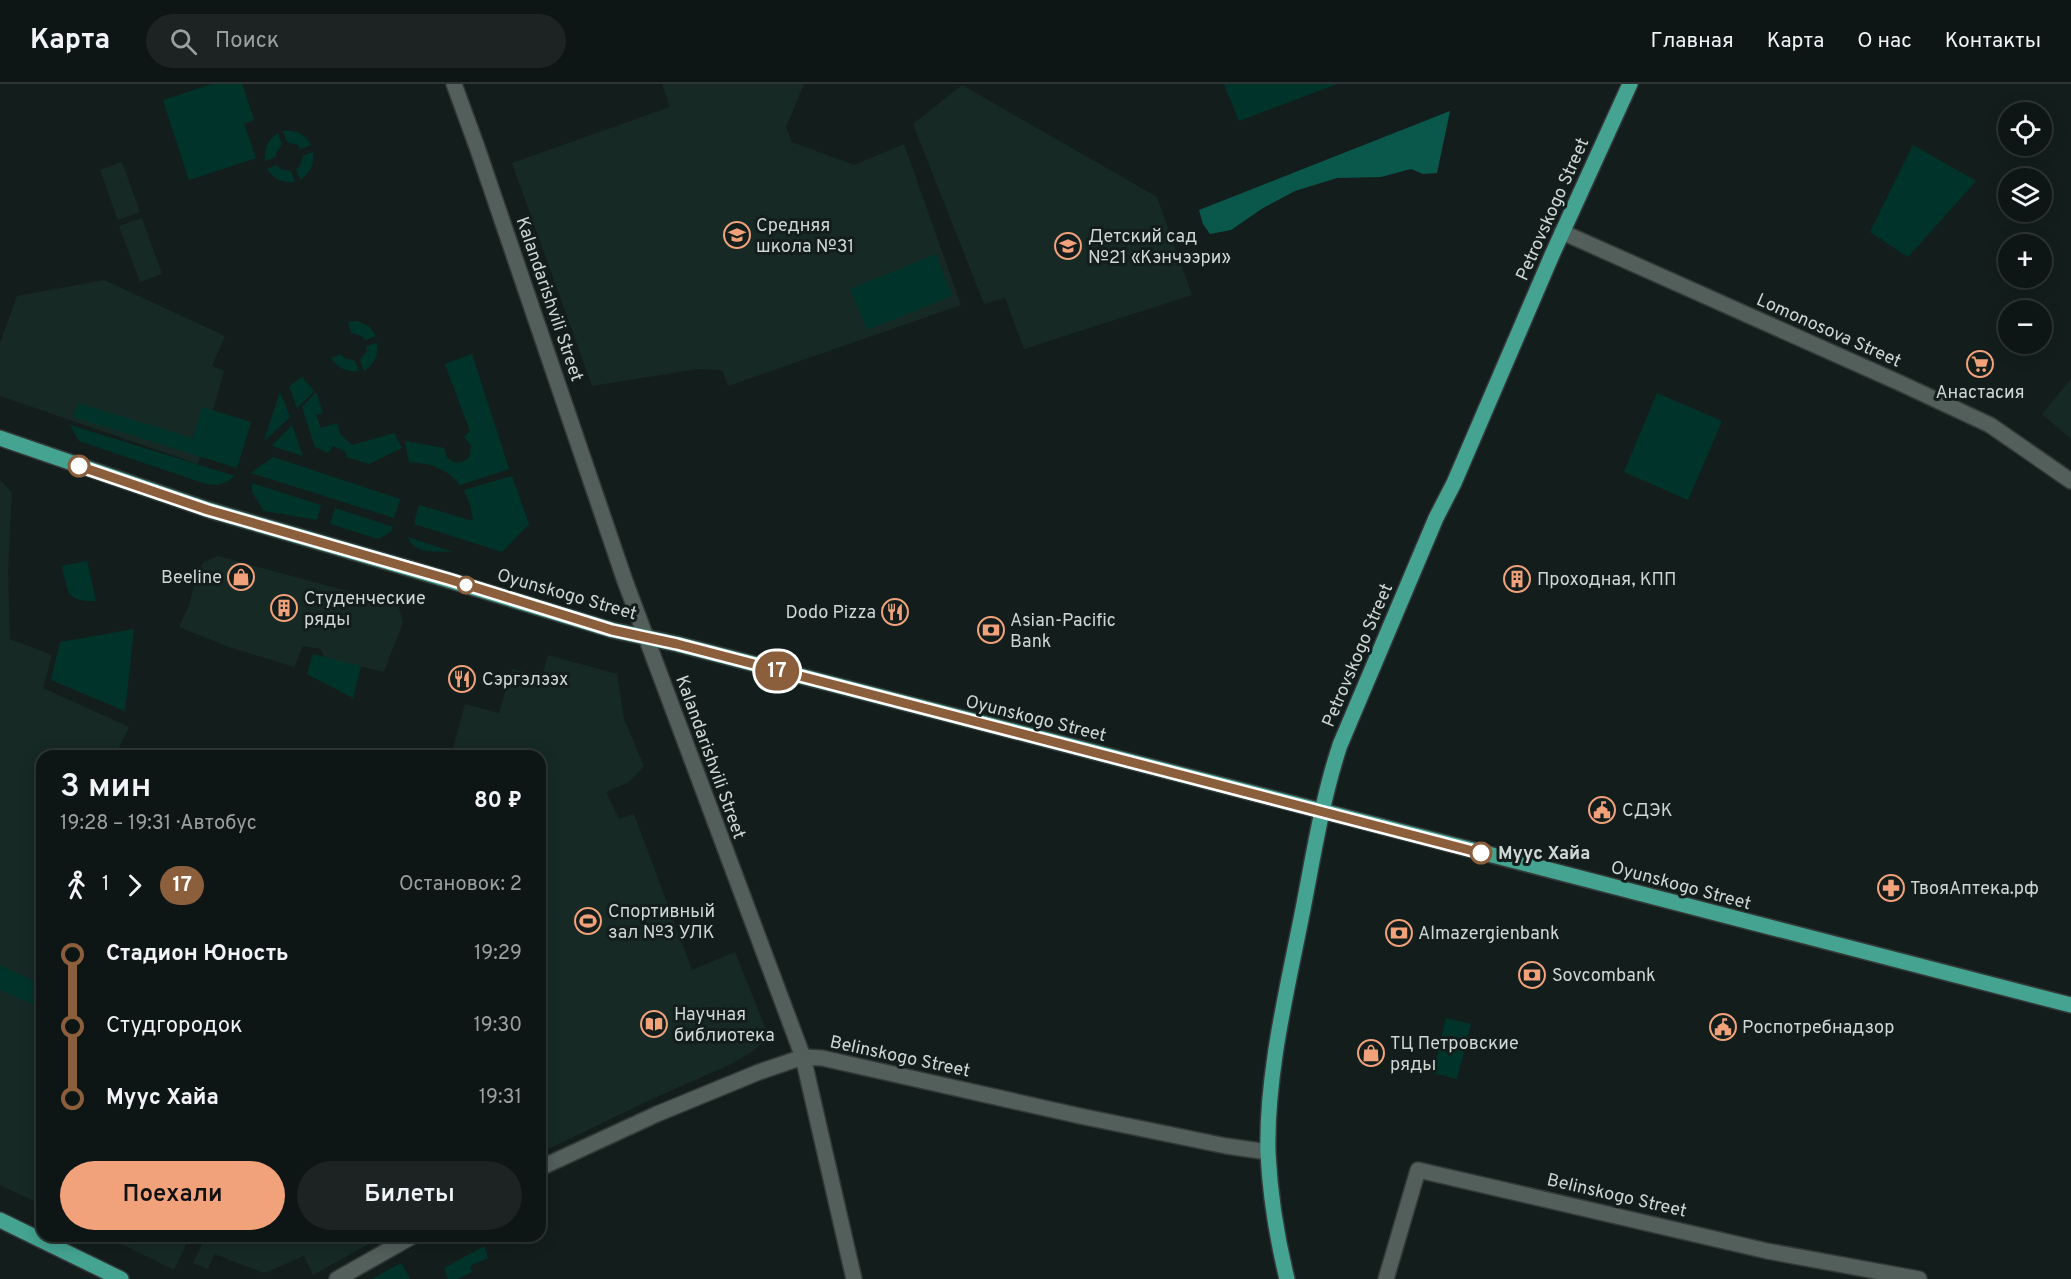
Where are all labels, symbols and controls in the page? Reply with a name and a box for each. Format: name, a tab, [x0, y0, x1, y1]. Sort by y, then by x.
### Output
search box	[146, 14, 566, 68]
text: Карта	[30, 23, 110, 59]
icon: search	[167, 25, 200, 58]
text: Поиск	[215, 28, 279, 55]
text: Главная	[1650, 28, 1734, 55]
text: Карта	[1767, 28, 1824, 55]
text: О нас	[1857, 28, 1912, 55]
text: Контакты	[1945, 28, 2041, 55]
map controls	[1998, 102, 2052, 354]
button: locate	[1998, 102, 2052, 156]
street label: Petrovskogo Street	[1512, 135, 1595, 285]
button: layers	[1998, 168, 2052, 222]
street label: Kalandarishvili Street	[510, 214, 588, 385]
place label: Средняя школа №31	[756, 215, 854, 259]
school or university icon: Средняя школа №31	[722, 220, 752, 250]
place label: Детский сад №21 «Кэнчээри»	[1088, 226, 1231, 270]
school or university icon: Детский сад №21 «Кэнчээри»	[1053, 231, 1083, 261]
button: +	[1998, 234, 2052, 288]
street label: Lomonosova Street	[1752, 289, 1904, 374]
button: −	[1998, 300, 2052, 354]
supermarket icon: Анастасия	[1965, 349, 1995, 379]
place label: Анастасия	[1935, 382, 2025, 405]
unlabelled marker	[68, 455, 90, 477]
shop icon: Beeline	[226, 562, 256, 592]
street label: Oyunskogo Street	[494, 564, 639, 626]
building icon: Проходная, КПП	[1502, 564, 1532, 594]
place label: Beeline	[161, 567, 222, 590]
place label: Проходная, КПП	[1537, 569, 1676, 592]
unlabelled marker	[457, 576, 475, 594]
street label: Petrovskogo Street	[1318, 580, 1399, 731]
place label: Студенческие ряды	[304, 588, 426, 632]
building icon: Студенческие ряды	[269, 593, 299, 623]
restaurant icon: Dodo Pizza	[880, 597, 910, 627]
place label: Dodo Pizza	[786, 602, 876, 625]
place label: Asian-Pacific Bank	[1010, 610, 1116, 654]
bank icon: Asian-Pacific Bank	[976, 615, 1006, 645]
line badge: 17	[750, 652, 804, 690]
text: 17	[767, 658, 787, 685]
restaurant icon: Сэргэлээх	[447, 664, 477, 694]
place label: Сэргэлээх	[482, 669, 568, 692]
street label: Kalandarishvili Street	[669, 672, 750, 843]
street label: Oyunskogo Street	[963, 691, 1109, 748]
text: 3 мин	[60, 767, 151, 809]
text: 80 ₽	[474, 788, 522, 815]
public building icon: СДЭК	[1587, 795, 1617, 825]
place label: СДЭК	[1622, 800, 1673, 823]
text: 19:28 – 19:31 · Автобус	[60, 811, 257, 837]
marker: Муус Хайа	[1470, 842, 1492, 864]
place label: Муус Хайа	[1498, 843, 1590, 866]
street label: Oyunskogo Street	[1608, 857, 1753, 916]
icon: walk	[60, 869, 93, 902]
icon: forward	[118, 869, 151, 902]
text: 1	[102, 872, 109, 898]
text: 17	[172, 872, 192, 899]
text: Остановок: 2	[399, 872, 522, 898]
pharmacy icon: ТвояАптека.рф	[1876, 873, 1906, 903]
place label: ТвояАптека.рф	[1910, 878, 2039, 901]
place label: Спортивный зал №3 УЛК	[608, 901, 715, 945]
sports icon: Спортивный зал №3 УЛК	[573, 906, 603, 936]
bank icon: Almazergienbank	[1384, 918, 1414, 948]
place label: Almazergienbank	[1418, 923, 1560, 946]
text: Стадион Юность	[106, 941, 289, 968]
text: 19:29	[474, 941, 522, 967]
bank icon: Sovcombank	[1517, 960, 1547, 990]
place label: Sovcombank	[1552, 965, 1656, 988]
place label: Научная библиотека	[674, 1004, 775, 1048]
library icon: Научная библиотека	[639, 1009, 669, 1039]
public building icon: Роспотребнадзор	[1708, 1012, 1738, 1042]
text: Студгородок	[106, 1013, 243, 1040]
text: 19:30	[473, 1013, 522, 1039]
place label: Роспотребнадзор	[1742, 1017, 1894, 1040]
street label: Belinskogo Street	[827, 1031, 972, 1084]
place label: ТЦ Петровские ряды	[1390, 1033, 1519, 1077]
shop icon: ТЦ Петровские ряды	[1356, 1038, 1386, 1068]
text: Муус Хайа	[106, 1085, 219, 1112]
text: 19:31	[479, 1085, 522, 1111]
button: Поехали	[60, 1161, 285, 1230]
button: Билеты	[297, 1161, 522, 1230]
street label: Belinskogo Street	[1545, 1169, 1689, 1224]

